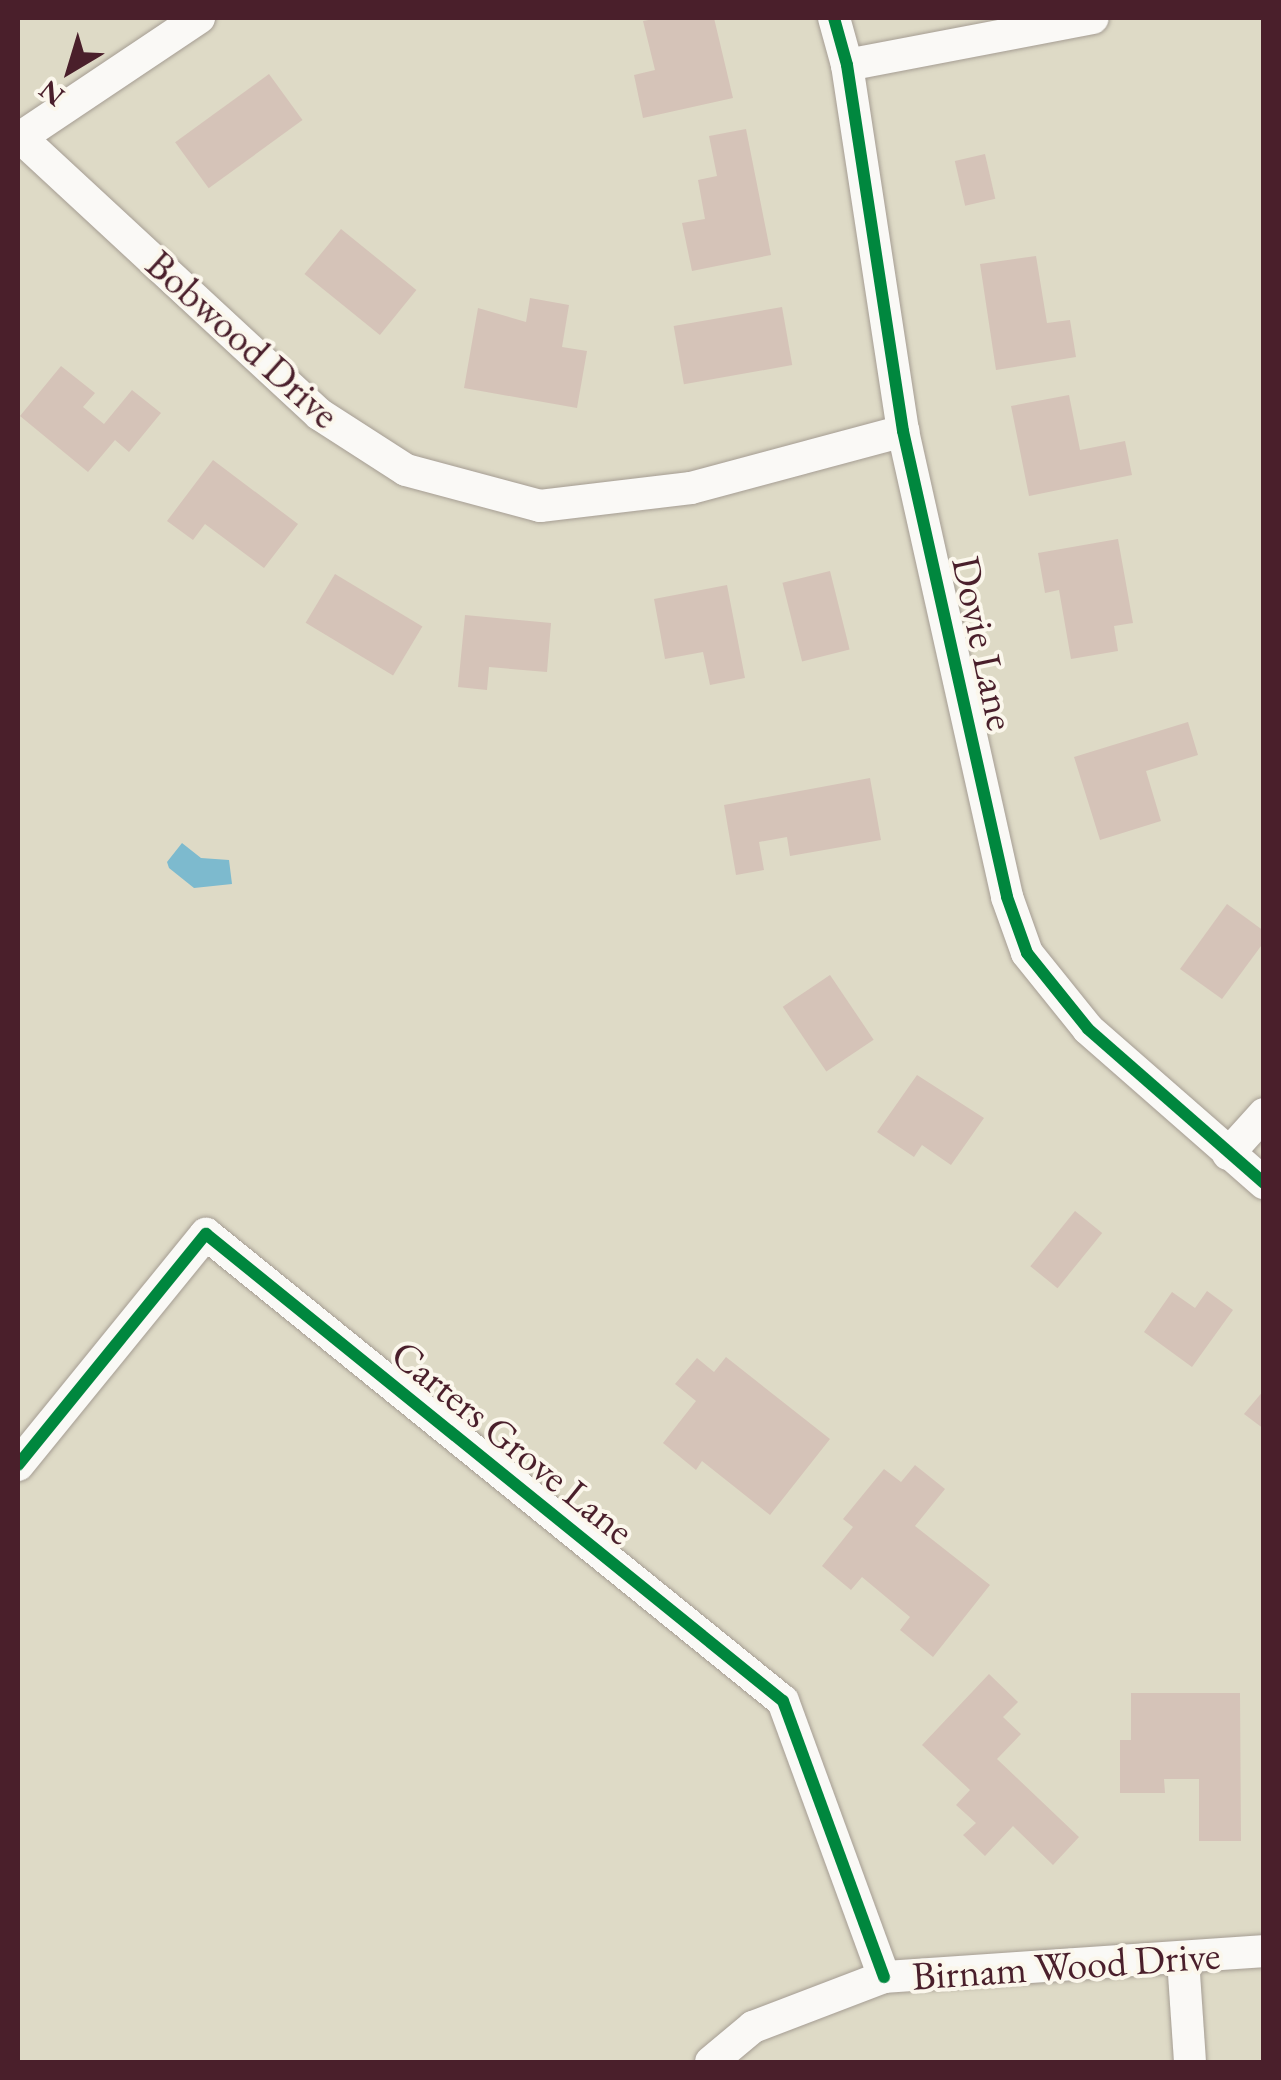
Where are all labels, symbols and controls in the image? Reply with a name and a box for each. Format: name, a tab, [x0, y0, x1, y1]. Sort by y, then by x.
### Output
north arrow	[20, 20, 120, 120]
text: N	[32, 72, 72, 115]
street label: Bobwood Drive	[137, 240, 349, 438]
street label: Dovie Lane	[942, 552, 1026, 734]
street label: Carters Grove Lane	[382, 1330, 644, 1554]
street label: Birnam Wood Drive	[910, 1930, 1222, 2000]

